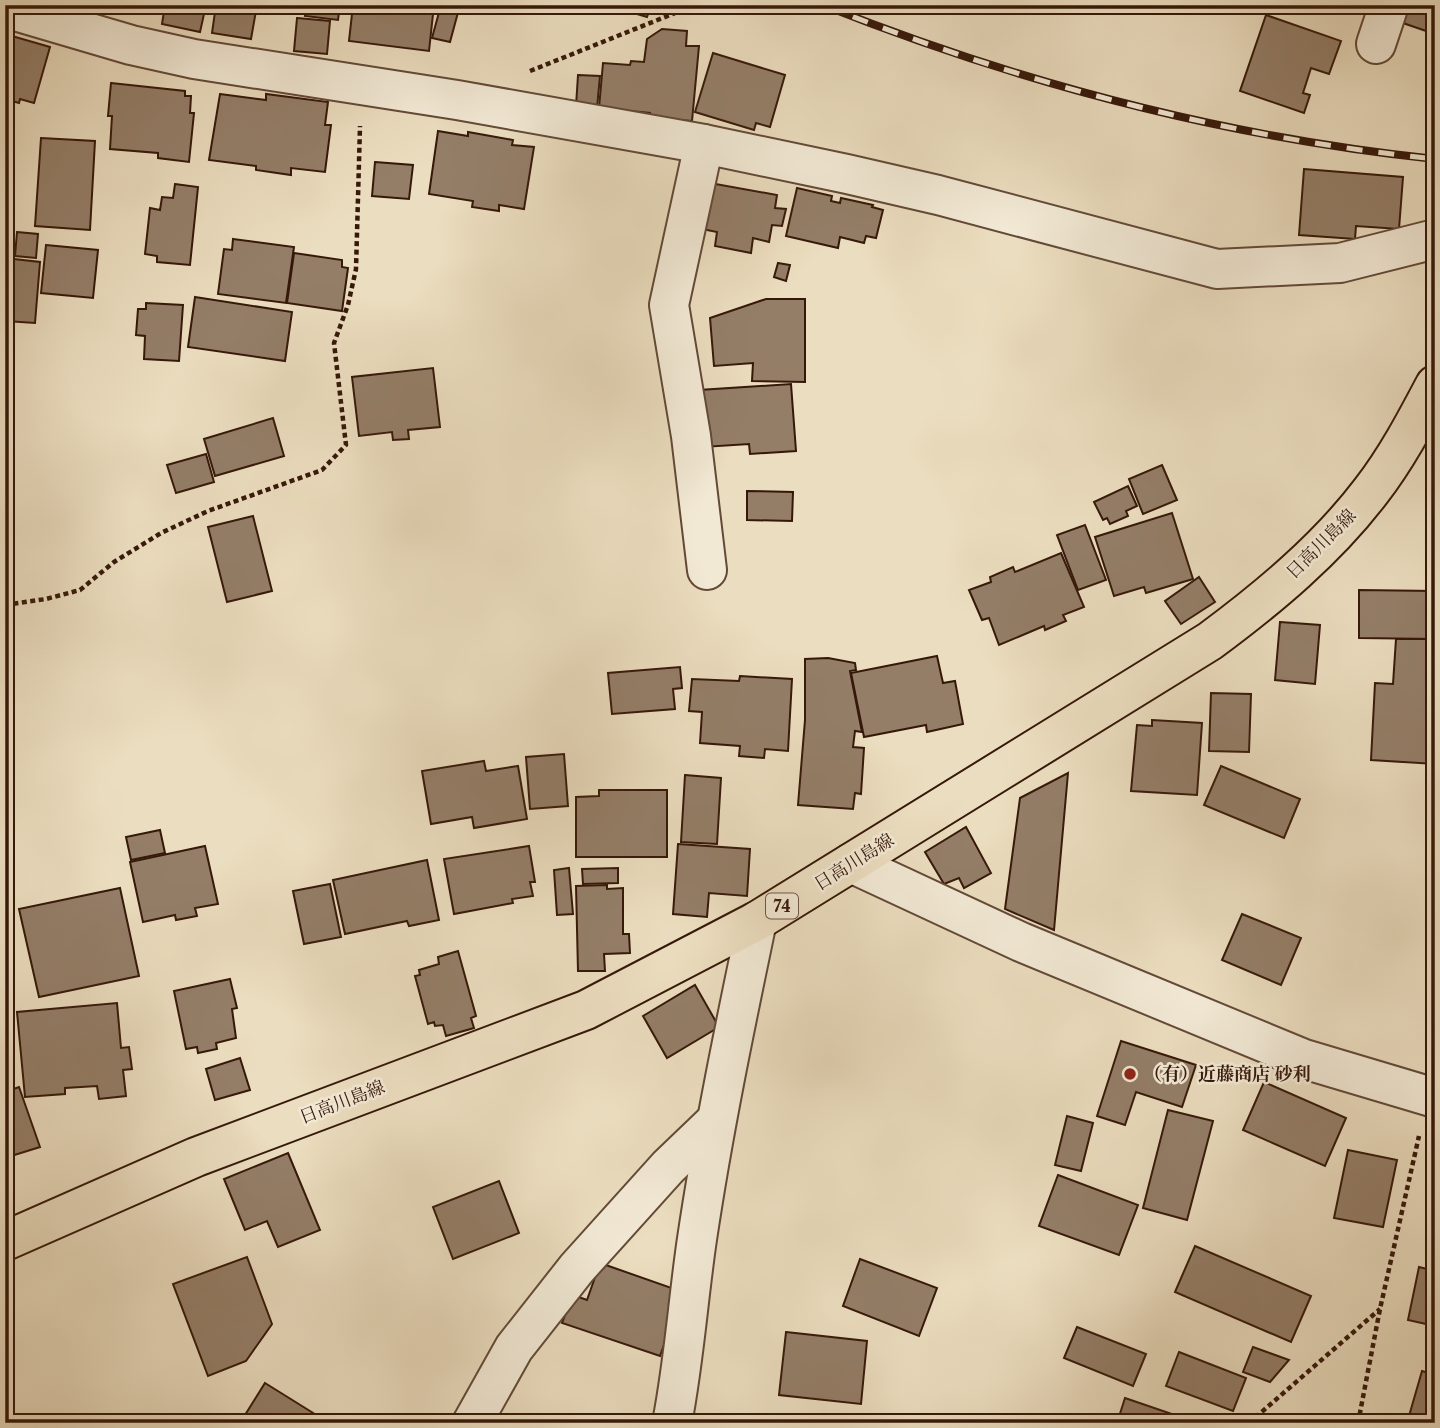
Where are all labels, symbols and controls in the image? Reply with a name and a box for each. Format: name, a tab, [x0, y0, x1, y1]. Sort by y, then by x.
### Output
street label: 日高川島線	[1281, 504, 1361, 584]
street label: 日高川島線	[810, 829, 898, 895]
road number: 74	[766, 893, 798, 918]
place label: （有）近藤商店 砂利	[1144, 1063, 1311, 1085]
marker: （有）近藤商店 砂利	[1122, 1066, 1138, 1082]
street label: 日高川島線	[296, 1076, 388, 1128]

